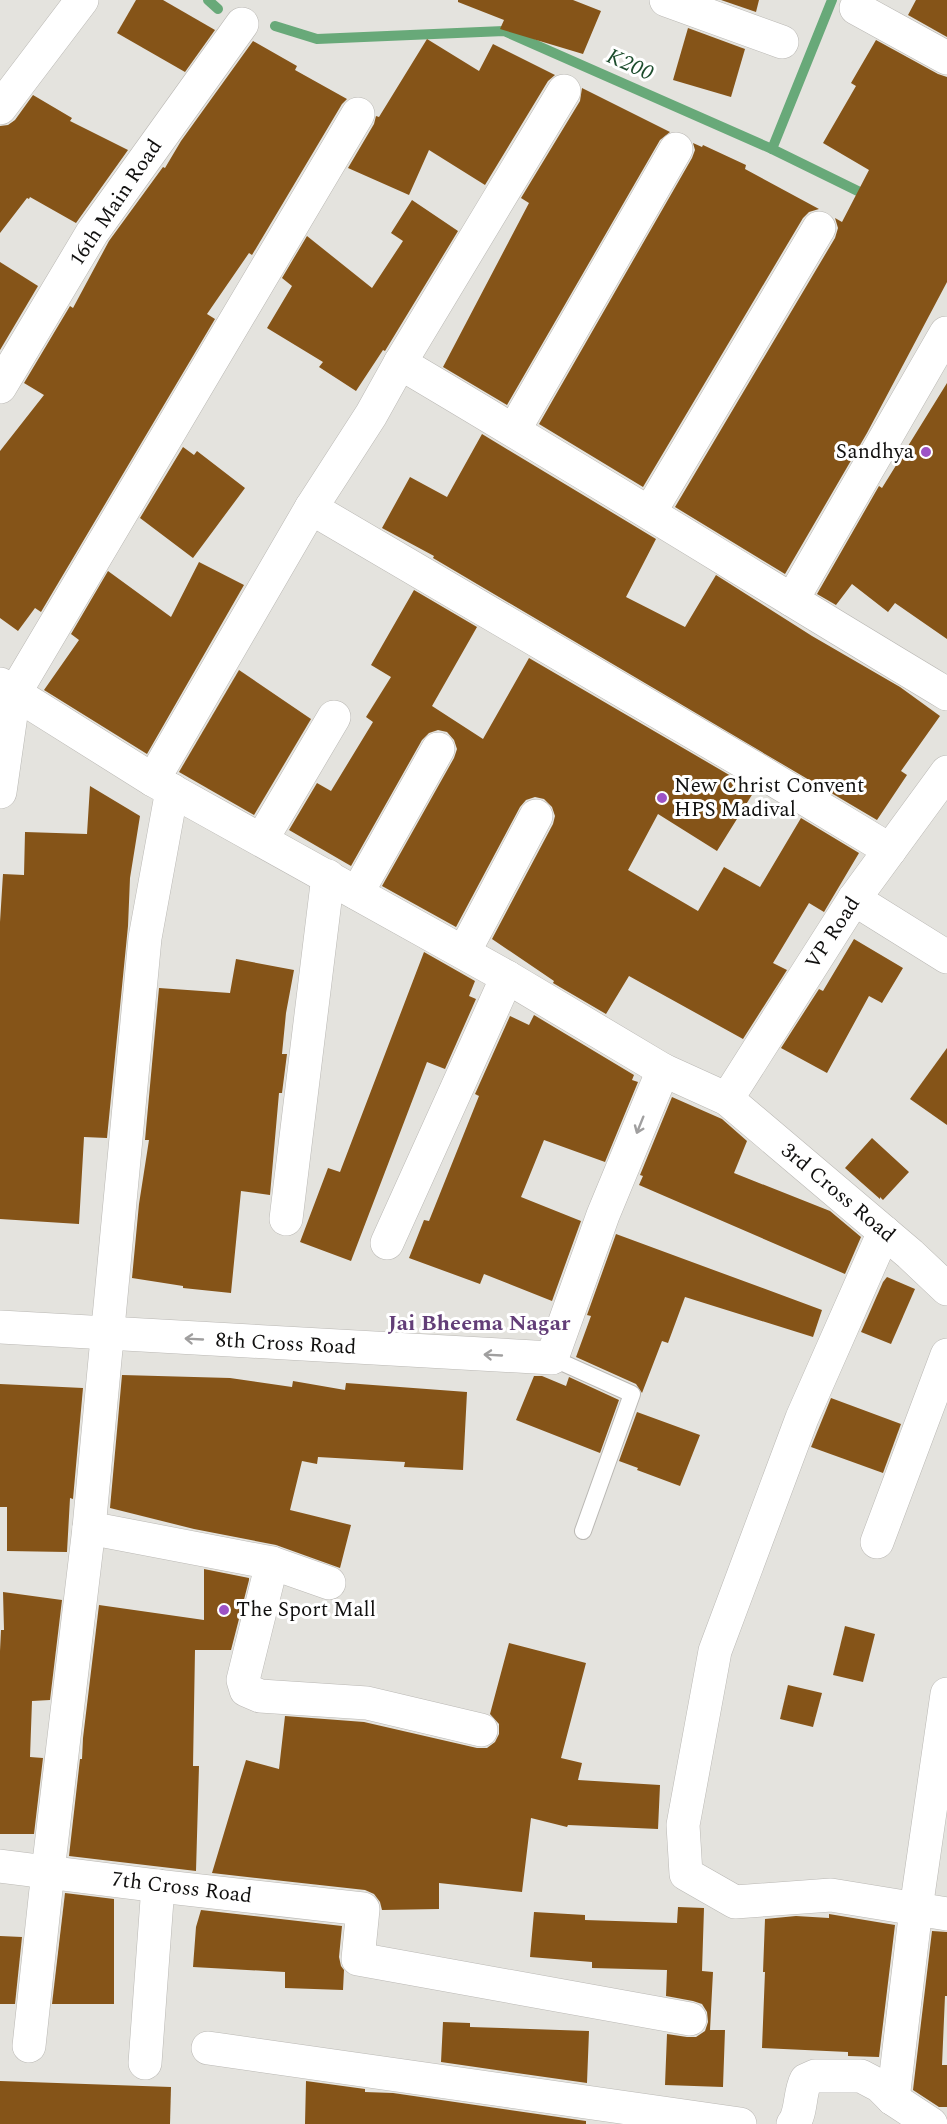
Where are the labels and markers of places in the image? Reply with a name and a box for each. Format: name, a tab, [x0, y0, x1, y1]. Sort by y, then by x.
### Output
place label: Sandhya	[836, 436, 915, 468]
marker: Sandhya	[919, 445, 933, 459]
place label: New Christ Convent HPS Madival	[674, 770, 864, 826]
marker: New Christ Convent HPS Madival	[655, 791, 669, 805]
place label: The Sport Mall	[236, 1594, 376, 1626]
marker: The Sport Mall	[217, 1603, 231, 1617]

